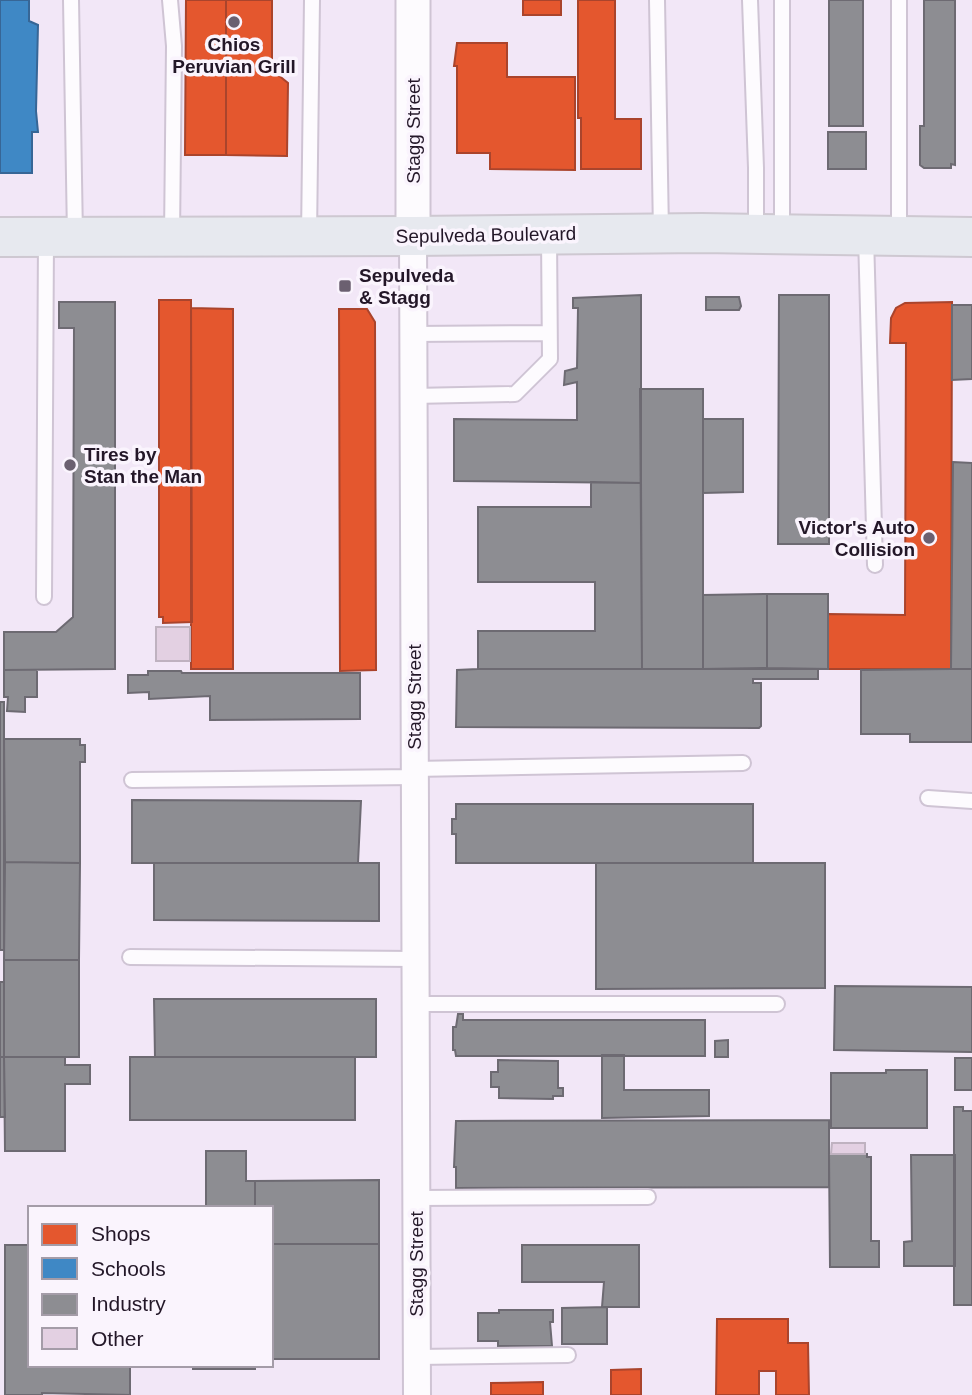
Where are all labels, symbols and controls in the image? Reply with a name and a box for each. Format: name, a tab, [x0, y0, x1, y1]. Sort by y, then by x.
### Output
marker: Chios Peruvian Grill	[226, 14, 242, 30]
place label: Chios Peruvian Grill	[172, 34, 296, 77]
street label: Stagg Street	[403, 77, 424, 184]
street label: Sepulveda Boulevard	[396, 223, 576, 247]
place label: Sepulveda & Stagg	[359, 265, 454, 308]
marker: Sepulveda & Stagg	[337, 278, 353, 294]
place label: Tires by Stan the Man	[84, 444, 202, 487]
marker: Tires by Stan the Man	[62, 457, 78, 473]
place label: Victor's Auto Collision	[799, 517, 915, 560]
marker: Victor's Auto Collision	[921, 530, 937, 546]
street label: Stagg Street	[404, 643, 425, 750]
legend	[28, 1206, 273, 1367]
street label: Stagg Street	[406, 1210, 427, 1317]
text: Shops	[91, 1222, 151, 1245]
text: Schools	[91, 1257, 166, 1280]
text: Industry	[91, 1292, 166, 1315]
text: Other	[91, 1327, 144, 1350]

